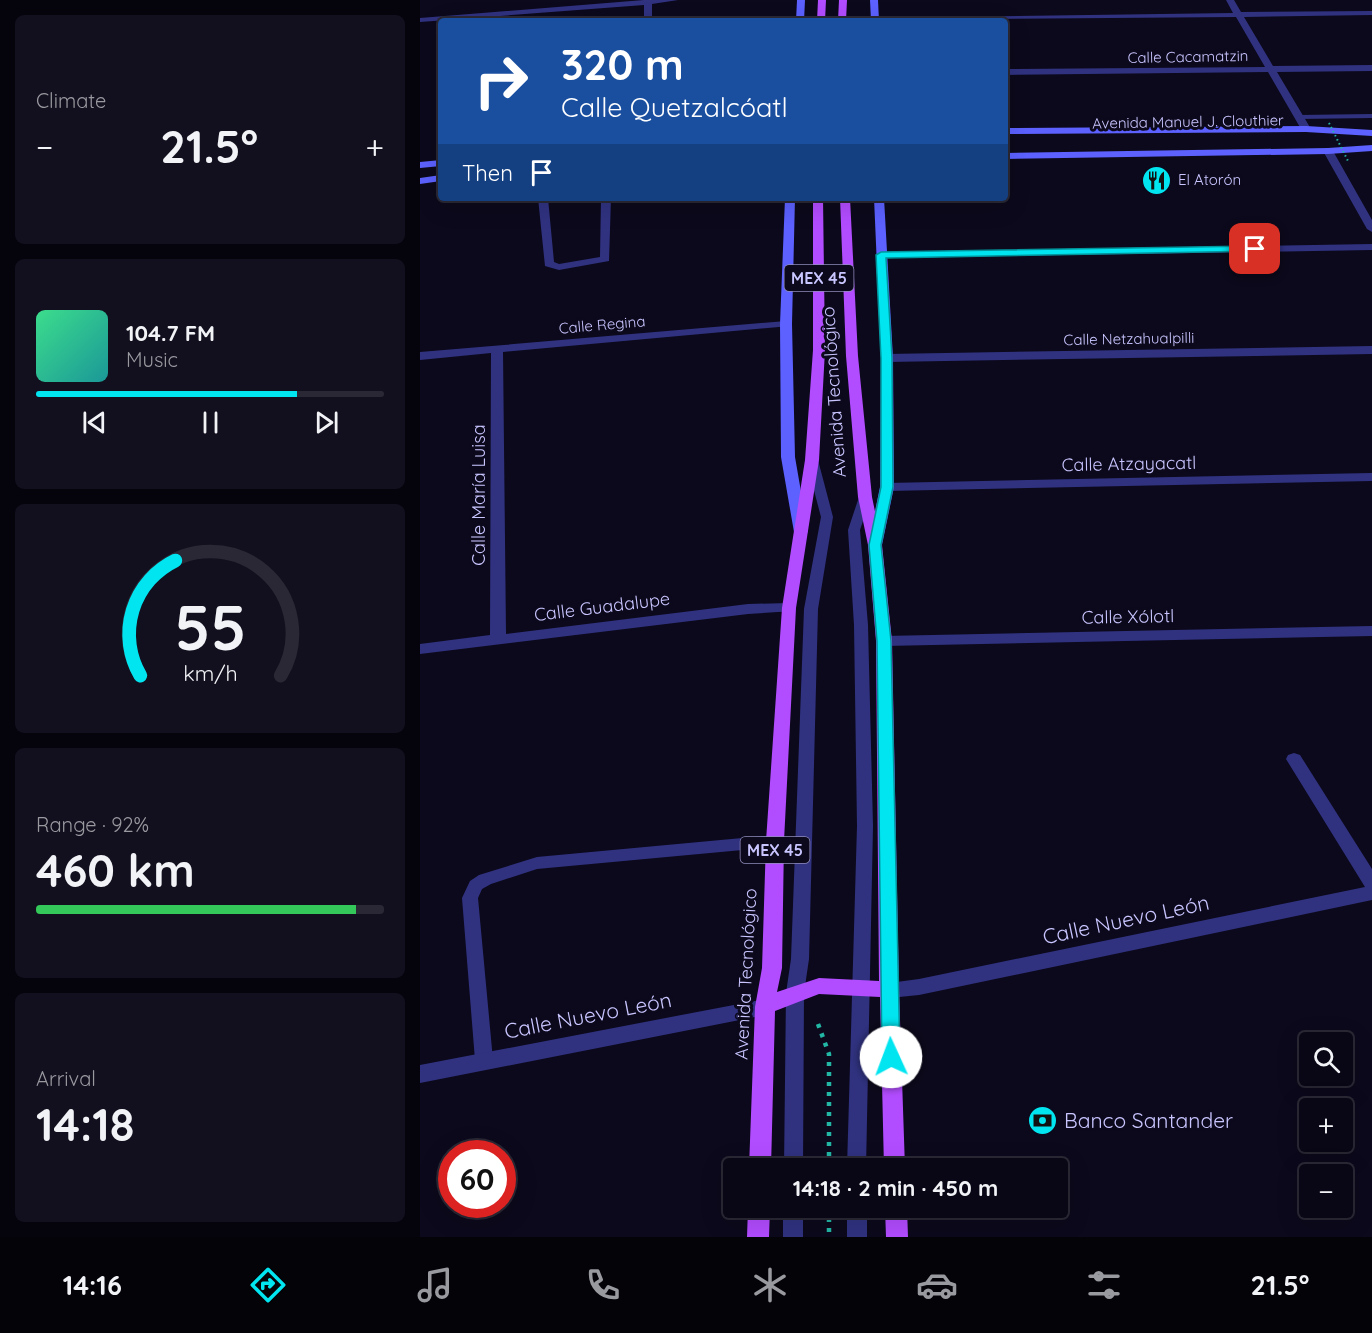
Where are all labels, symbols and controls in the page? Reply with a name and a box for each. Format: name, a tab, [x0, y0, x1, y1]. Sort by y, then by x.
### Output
text: 320 m	[561, 38, 684, 91]
icon: right	[462, 42, 540, 120]
street label: Calle Cacamatzin	[1127, 46, 1249, 67]
text: Climate	[36, 88, 106, 113]
text: Calle Quetzalcóatl	[561, 90, 788, 124]
street label: Avenida Manuel J. Clouthier	[1092, 110, 1284, 133]
text: 21.5°	[160, 118, 258, 174]
text: −	[36, 126, 53, 167]
text: +	[365, 126, 384, 167]
icon: arrive	[525, 156, 558, 189]
text: Then	[462, 159, 513, 187]
restaurant icon: El Atorón	[1141, 164, 1173, 196]
place label: El Atorón	[1178, 170, 1241, 189]
pin	[1229, 223, 1280, 274]
icon: arrive	[1238, 232, 1271, 265]
road number: MEX 45	[784, 265, 854, 291]
street label: Avenida Tecnológico	[816, 306, 851, 478]
street label: Calle Regina	[558, 311, 646, 338]
text: 104.7 FM	[126, 319, 215, 347]
street label: Calle Netzahualpilli	[1063, 328, 1195, 349]
text: Music	[126, 347, 178, 372]
icon: previous	[78, 406, 111, 439]
icon: pause	[194, 406, 227, 439]
icon: next	[310, 406, 343, 439]
street label: Calle María Luisa	[467, 424, 490, 566]
street label: Calle Atzayacatl	[1061, 451, 1197, 476]
street label: Calle Guadalupe	[533, 587, 671, 626]
text: 55	[174, 588, 246, 666]
street label: Calle Xólotl	[1081, 604, 1175, 629]
text: km/h	[183, 660, 237, 686]
text: Range · 92%	[36, 812, 149, 837]
road number: MEX 45	[740, 837, 809, 863]
text: 460 km	[36, 842, 195, 898]
street label: Avenida Tecnológico	[730, 888, 761, 1060]
street label: Calle Nuevo León	[1040, 889, 1212, 949]
street label: Calle Nuevo León	[502, 986, 674, 1044]
position arrow	[859, 1025, 923, 1089]
map controls	[1299, 1032, 1353, 1218]
button: search	[1299, 1032, 1353, 1086]
text: Arrival	[36, 1066, 96, 1091]
text: 14:18	[36, 1096, 134, 1152]
button: +	[1299, 1098, 1353, 1152]
bank icon: Banco Santander	[1027, 1105, 1059, 1137]
place label: Banco Santander	[1064, 1107, 1233, 1133]
speed limit sign: 60	[438, 1140, 516, 1218]
button: −	[1299, 1164, 1353, 1218]
text: 14:18 · 2 min · 450 m	[793, 1174, 998, 1202]
icon: directions	[247, 1264, 289, 1306]
icon: music	[414, 1264, 456, 1306]
icon: phone	[582, 1264, 624, 1306]
icon: climate	[749, 1264, 791, 1306]
icon: car	[916, 1264, 958, 1306]
icon: filters	[1083, 1264, 1125, 1306]
text: 14:16	[63, 1268, 122, 1302]
text: 21.5°	[1251, 1268, 1309, 1302]

